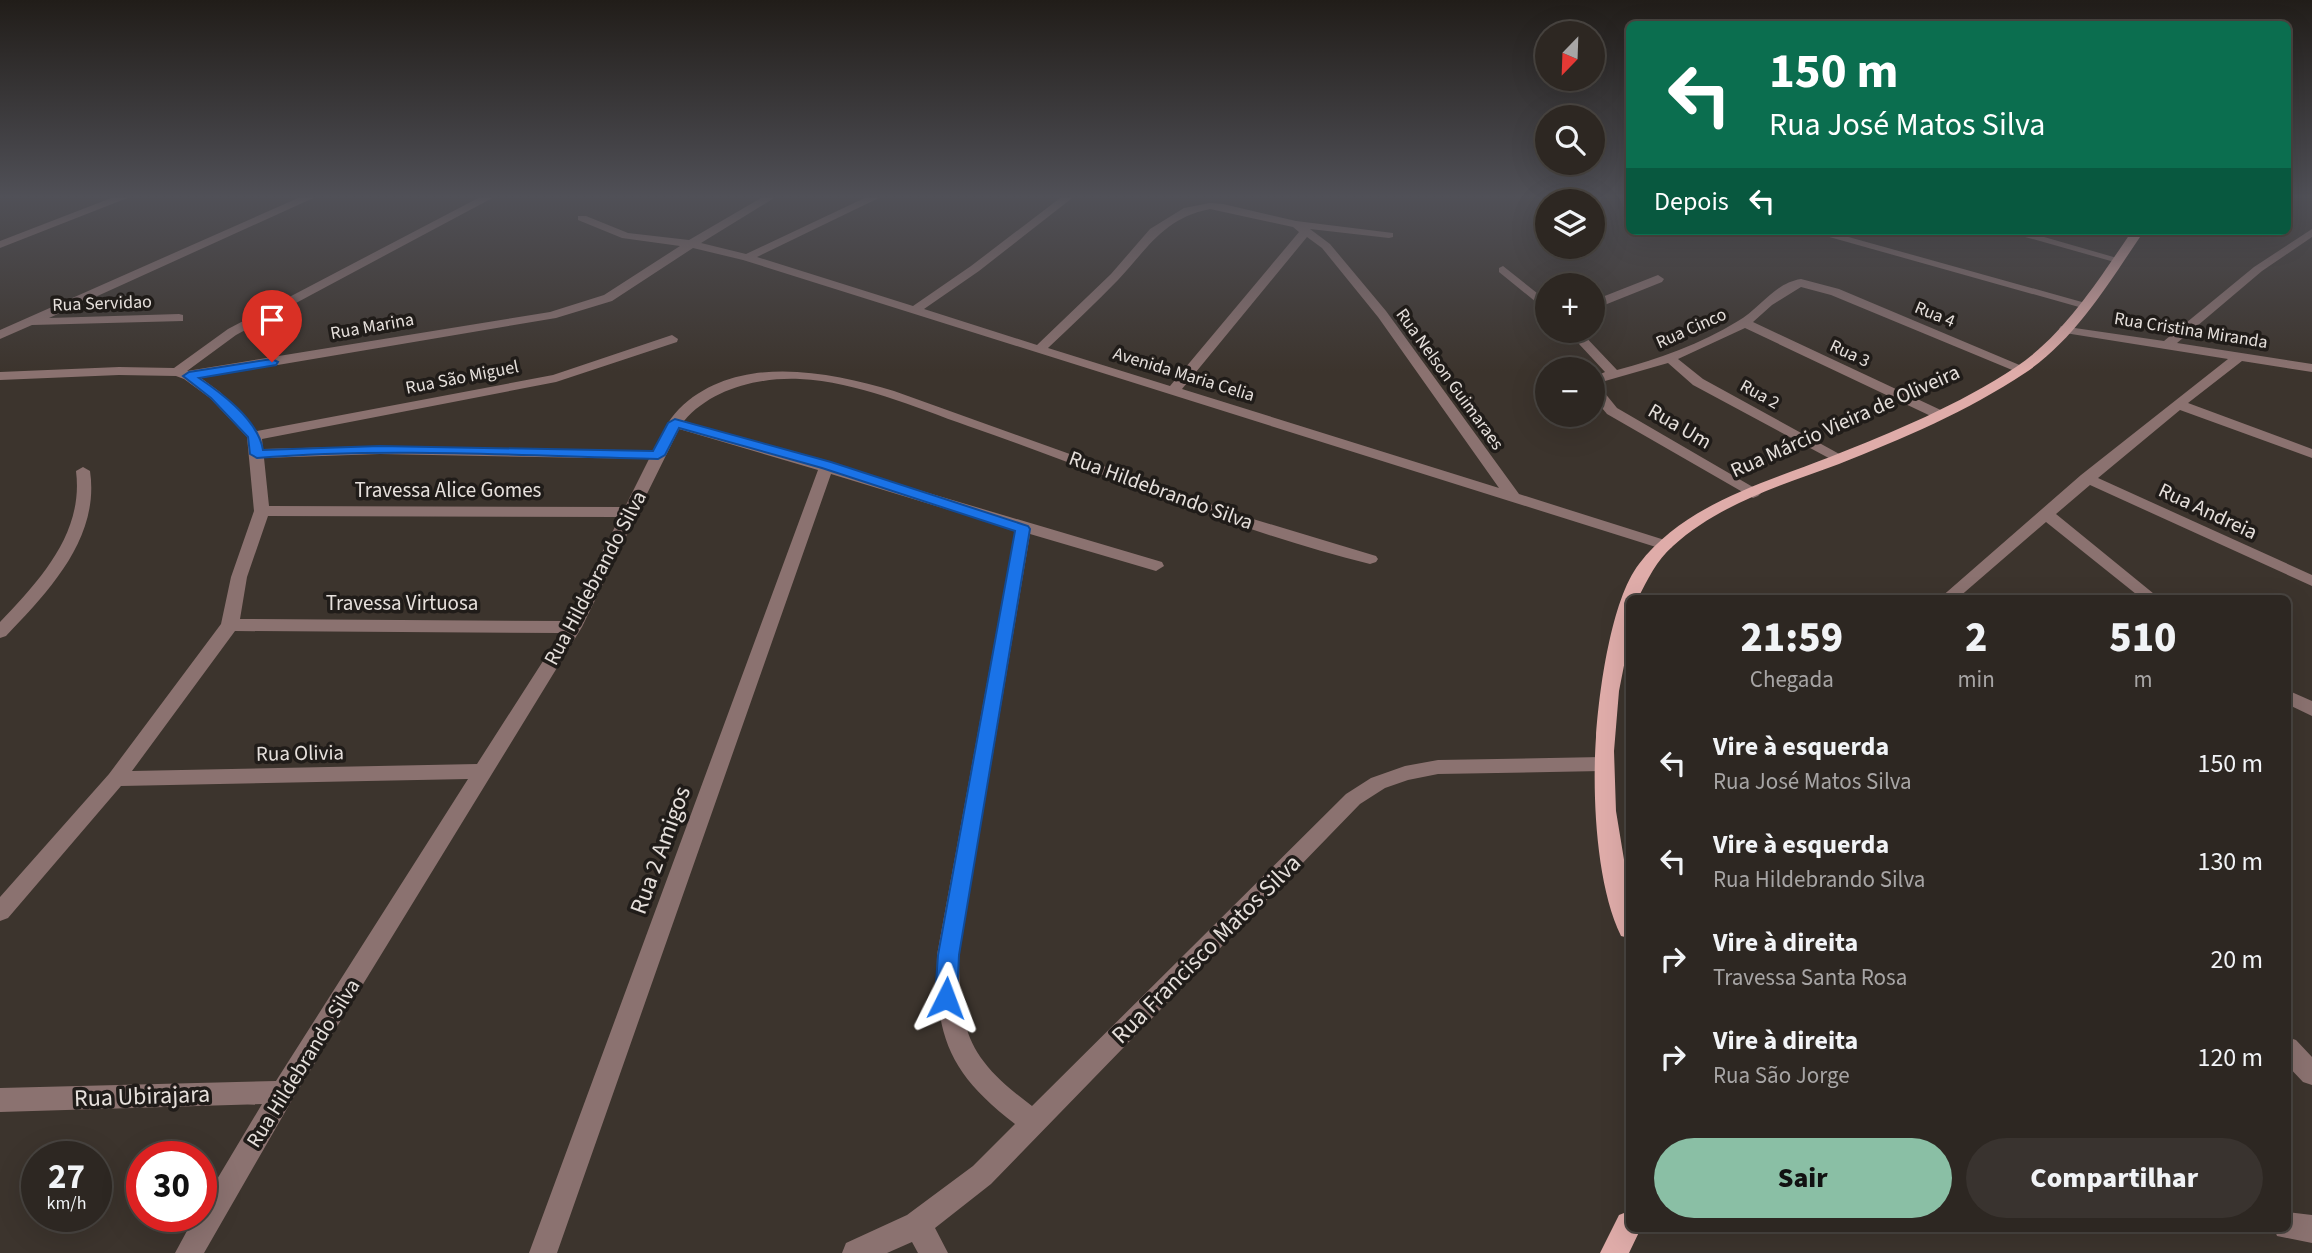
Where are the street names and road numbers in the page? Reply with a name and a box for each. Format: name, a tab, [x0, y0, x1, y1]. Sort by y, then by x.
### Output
street label: Rua Servidao	[52, 289, 152, 318]
street label: Rua 4	[1911, 295, 1959, 334]
street label: Rua Cinco	[1652, 302, 1730, 355]
street label: Rua Nelson Guimaraes	[1390, 303, 1509, 455]
street label: Rua Cristina Miranda	[2112, 306, 2270, 355]
street label: Rua Marina	[328, 307, 416, 346]
street label: Rua 3	[1826, 333, 1874, 374]
street label: Avenida Maria Celia	[1110, 341, 1258, 408]
street label: Rua São Miguel	[403, 354, 521, 401]
street label: Rua Márcio Vieira de Oliveira	[1726, 357, 1964, 485]
street label: Rua 2	[1735, 373, 1784, 415]
street label: Rua Um	[1643, 396, 1717, 456]
street label: Rua Hildebrando Silva	[1065, 443, 1257, 537]
street label: Travessa Alice Gomes	[355, 475, 542, 505]
street label: Rua Andreia	[2154, 475, 2262, 547]
street label: Rua Hildebrando Silva	[536, 485, 654, 671]
street label: Travessa Virtuosa	[326, 588, 478, 618]
street label: Rua Olivia	[256, 737, 344, 769]
street label: Rua 2 Amigos	[621, 781, 700, 919]
street label: Rua Francisco Matos Silva	[1104, 847, 1309, 1052]
street label: Rua Hildebrando Silva	[239, 973, 367, 1153]
street label: Rua Ubirajara	[73, 1077, 211, 1116]

